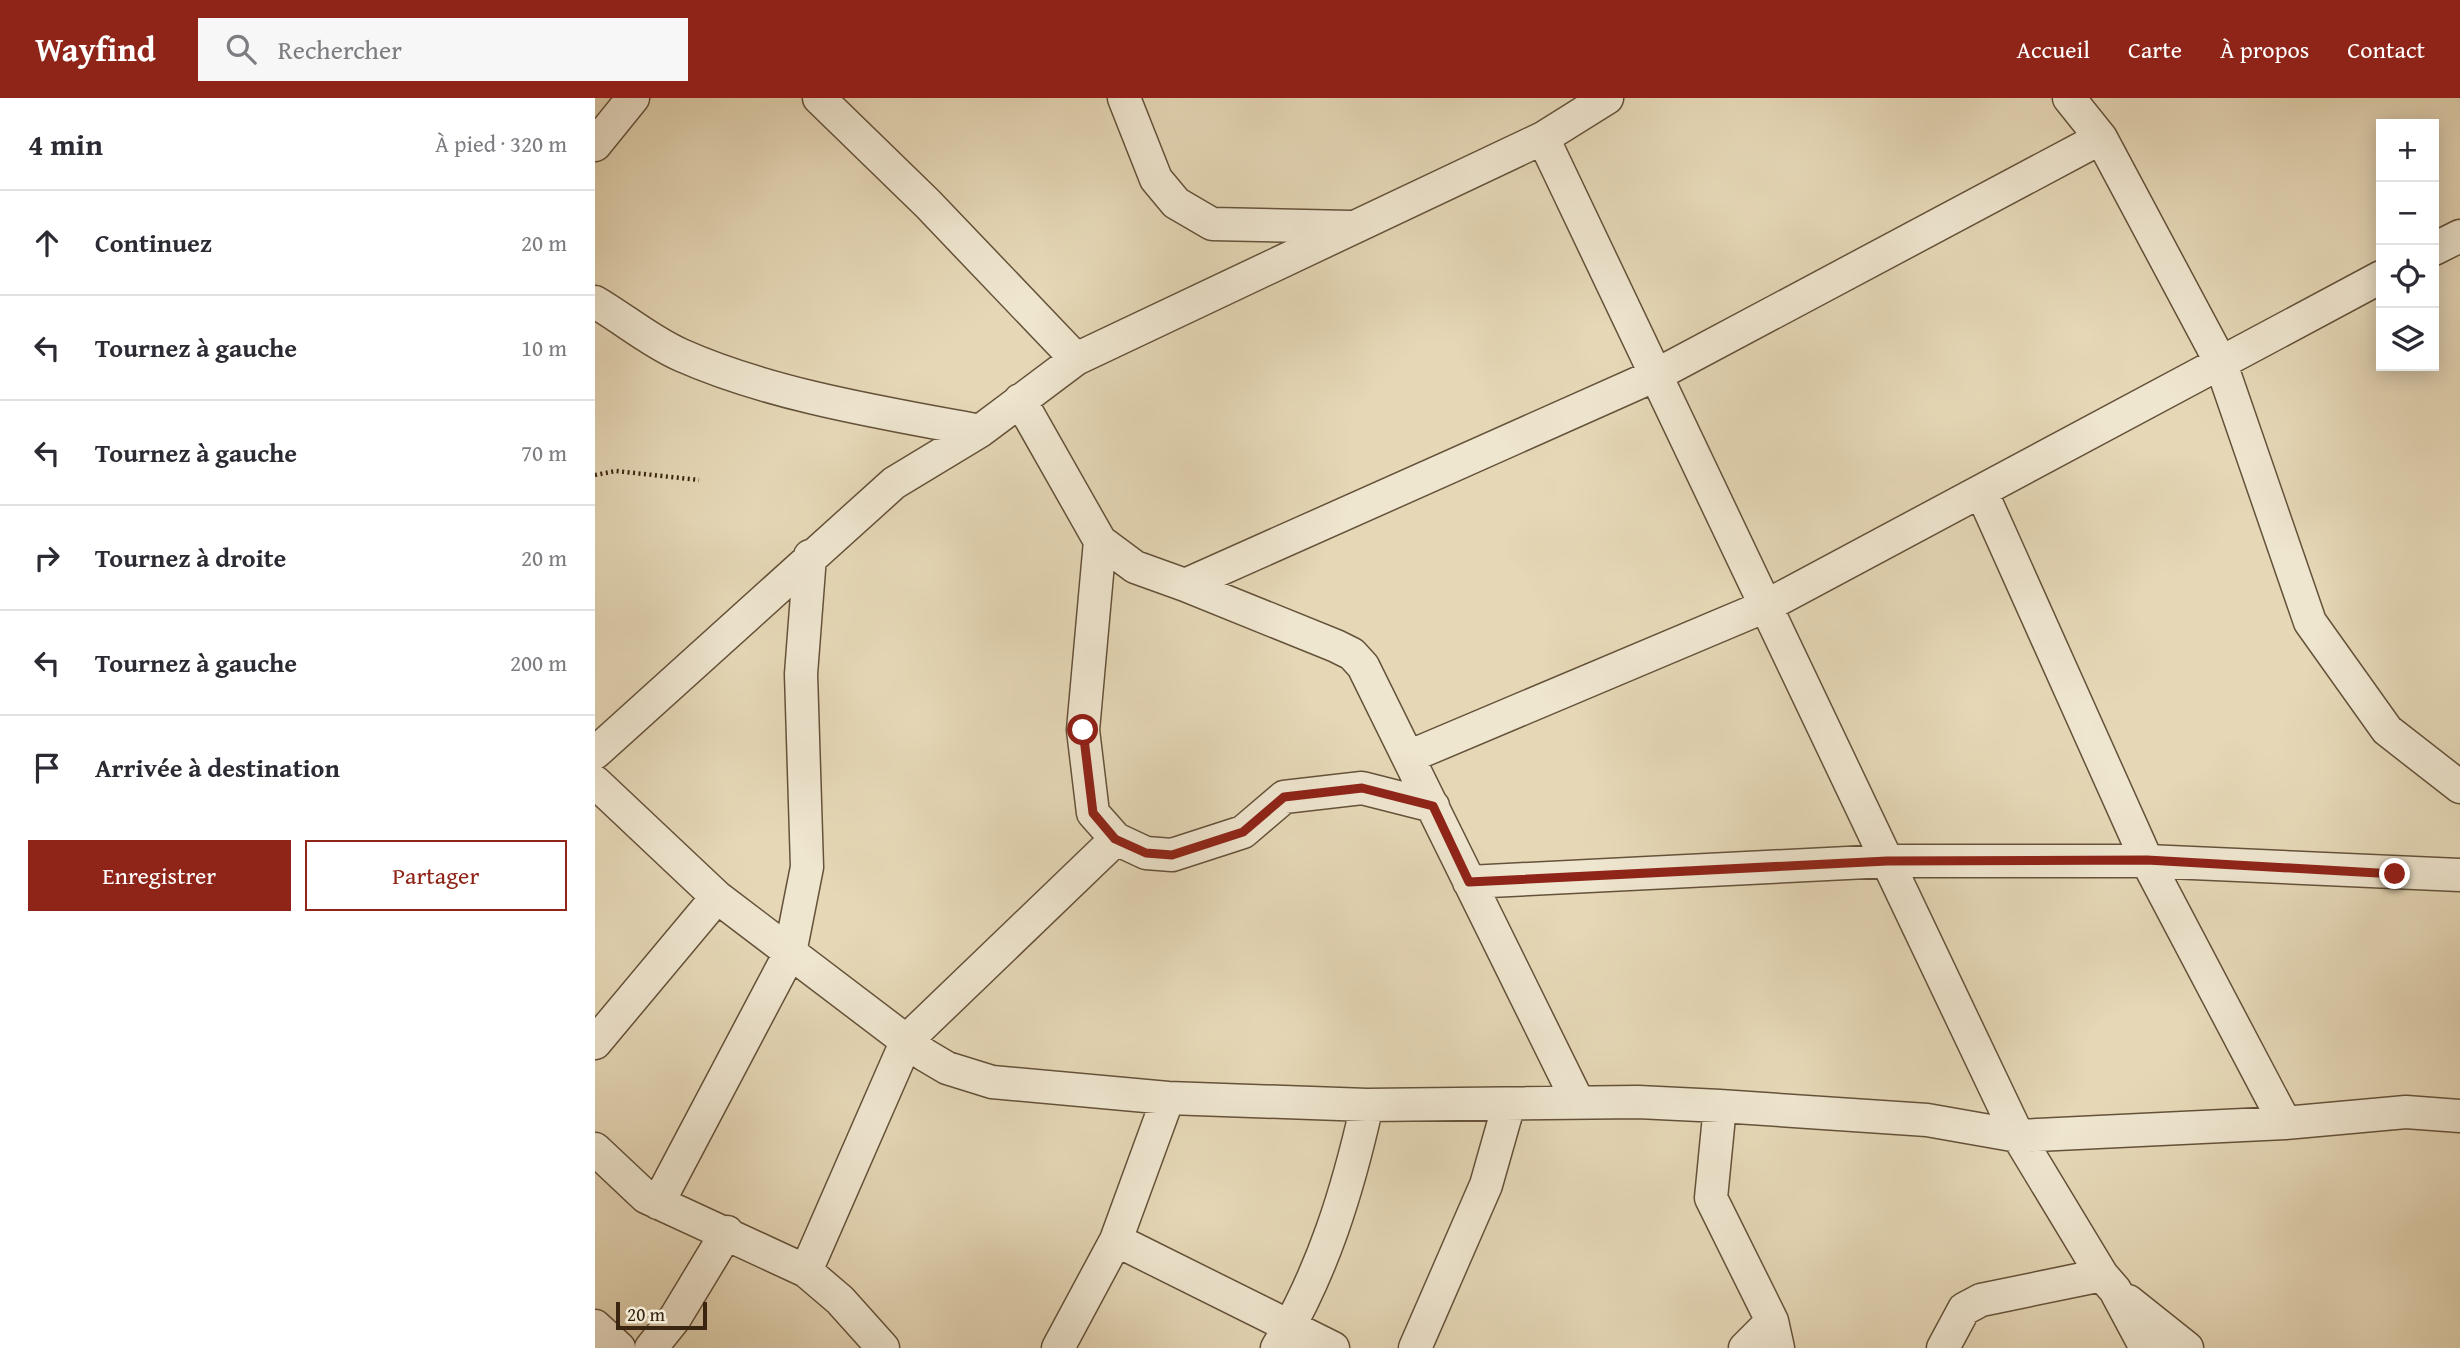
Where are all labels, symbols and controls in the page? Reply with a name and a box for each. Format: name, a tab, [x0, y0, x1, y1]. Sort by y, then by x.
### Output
search box	[198, 18, 688, 81]
text: Wayfind	[35, 25, 156, 73]
icon: search	[222, 30, 260, 68]
text: Rechercher	[278, 30, 402, 69]
text: Accueil	[2016, 32, 2090, 67]
text: Carte	[2128, 32, 2182, 67]
text: À propos	[2220, 32, 2309, 67]
text: Contact	[2347, 32, 2425, 67]
map controls	[2376, 119, 2439, 371]
button: +	[2376, 119, 2439, 182]
text: 4 min	[28, 122, 103, 166]
text: À pied · 320 m	[435, 127, 567, 160]
button: −	[2376, 182, 2439, 245]
text: Continuez	[95, 223, 212, 262]
icon: ahead	[28, 224, 66, 262]
text: 20 m	[521, 226, 567, 259]
button: locate	[2376, 245, 2439, 308]
button: layers	[2376, 308, 2439, 371]
text: Tournez à gauche	[95, 328, 297, 367]
icon: left	[28, 329, 66, 367]
text: 10 m	[521, 331, 567, 364]
text: Tournez à gauche	[95, 433, 297, 472]
icon: left	[28, 434, 66, 472]
text: 70 m	[521, 436, 567, 469]
text: Tournez à droite	[95, 538, 286, 577]
icon: right	[28, 539, 66, 577]
text: 20 m	[521, 541, 567, 574]
text: Tournez à gauche	[95, 643, 297, 682]
icon: left	[28, 644, 66, 682]
text: 200 m	[510, 646, 567, 679]
route start	[1067, 714, 1098, 745]
text: Arrivée à destination	[95, 748, 340, 787]
icon: arrive	[28, 749, 66, 787]
button: Enregistrer	[28, 840, 291, 911]
button: Partager	[305, 840, 567, 911]
route end	[2379, 858, 2410, 889]
scale bar	[616, 1299, 707, 1331]
text: 20 m	[627, 1300, 665, 1328]

